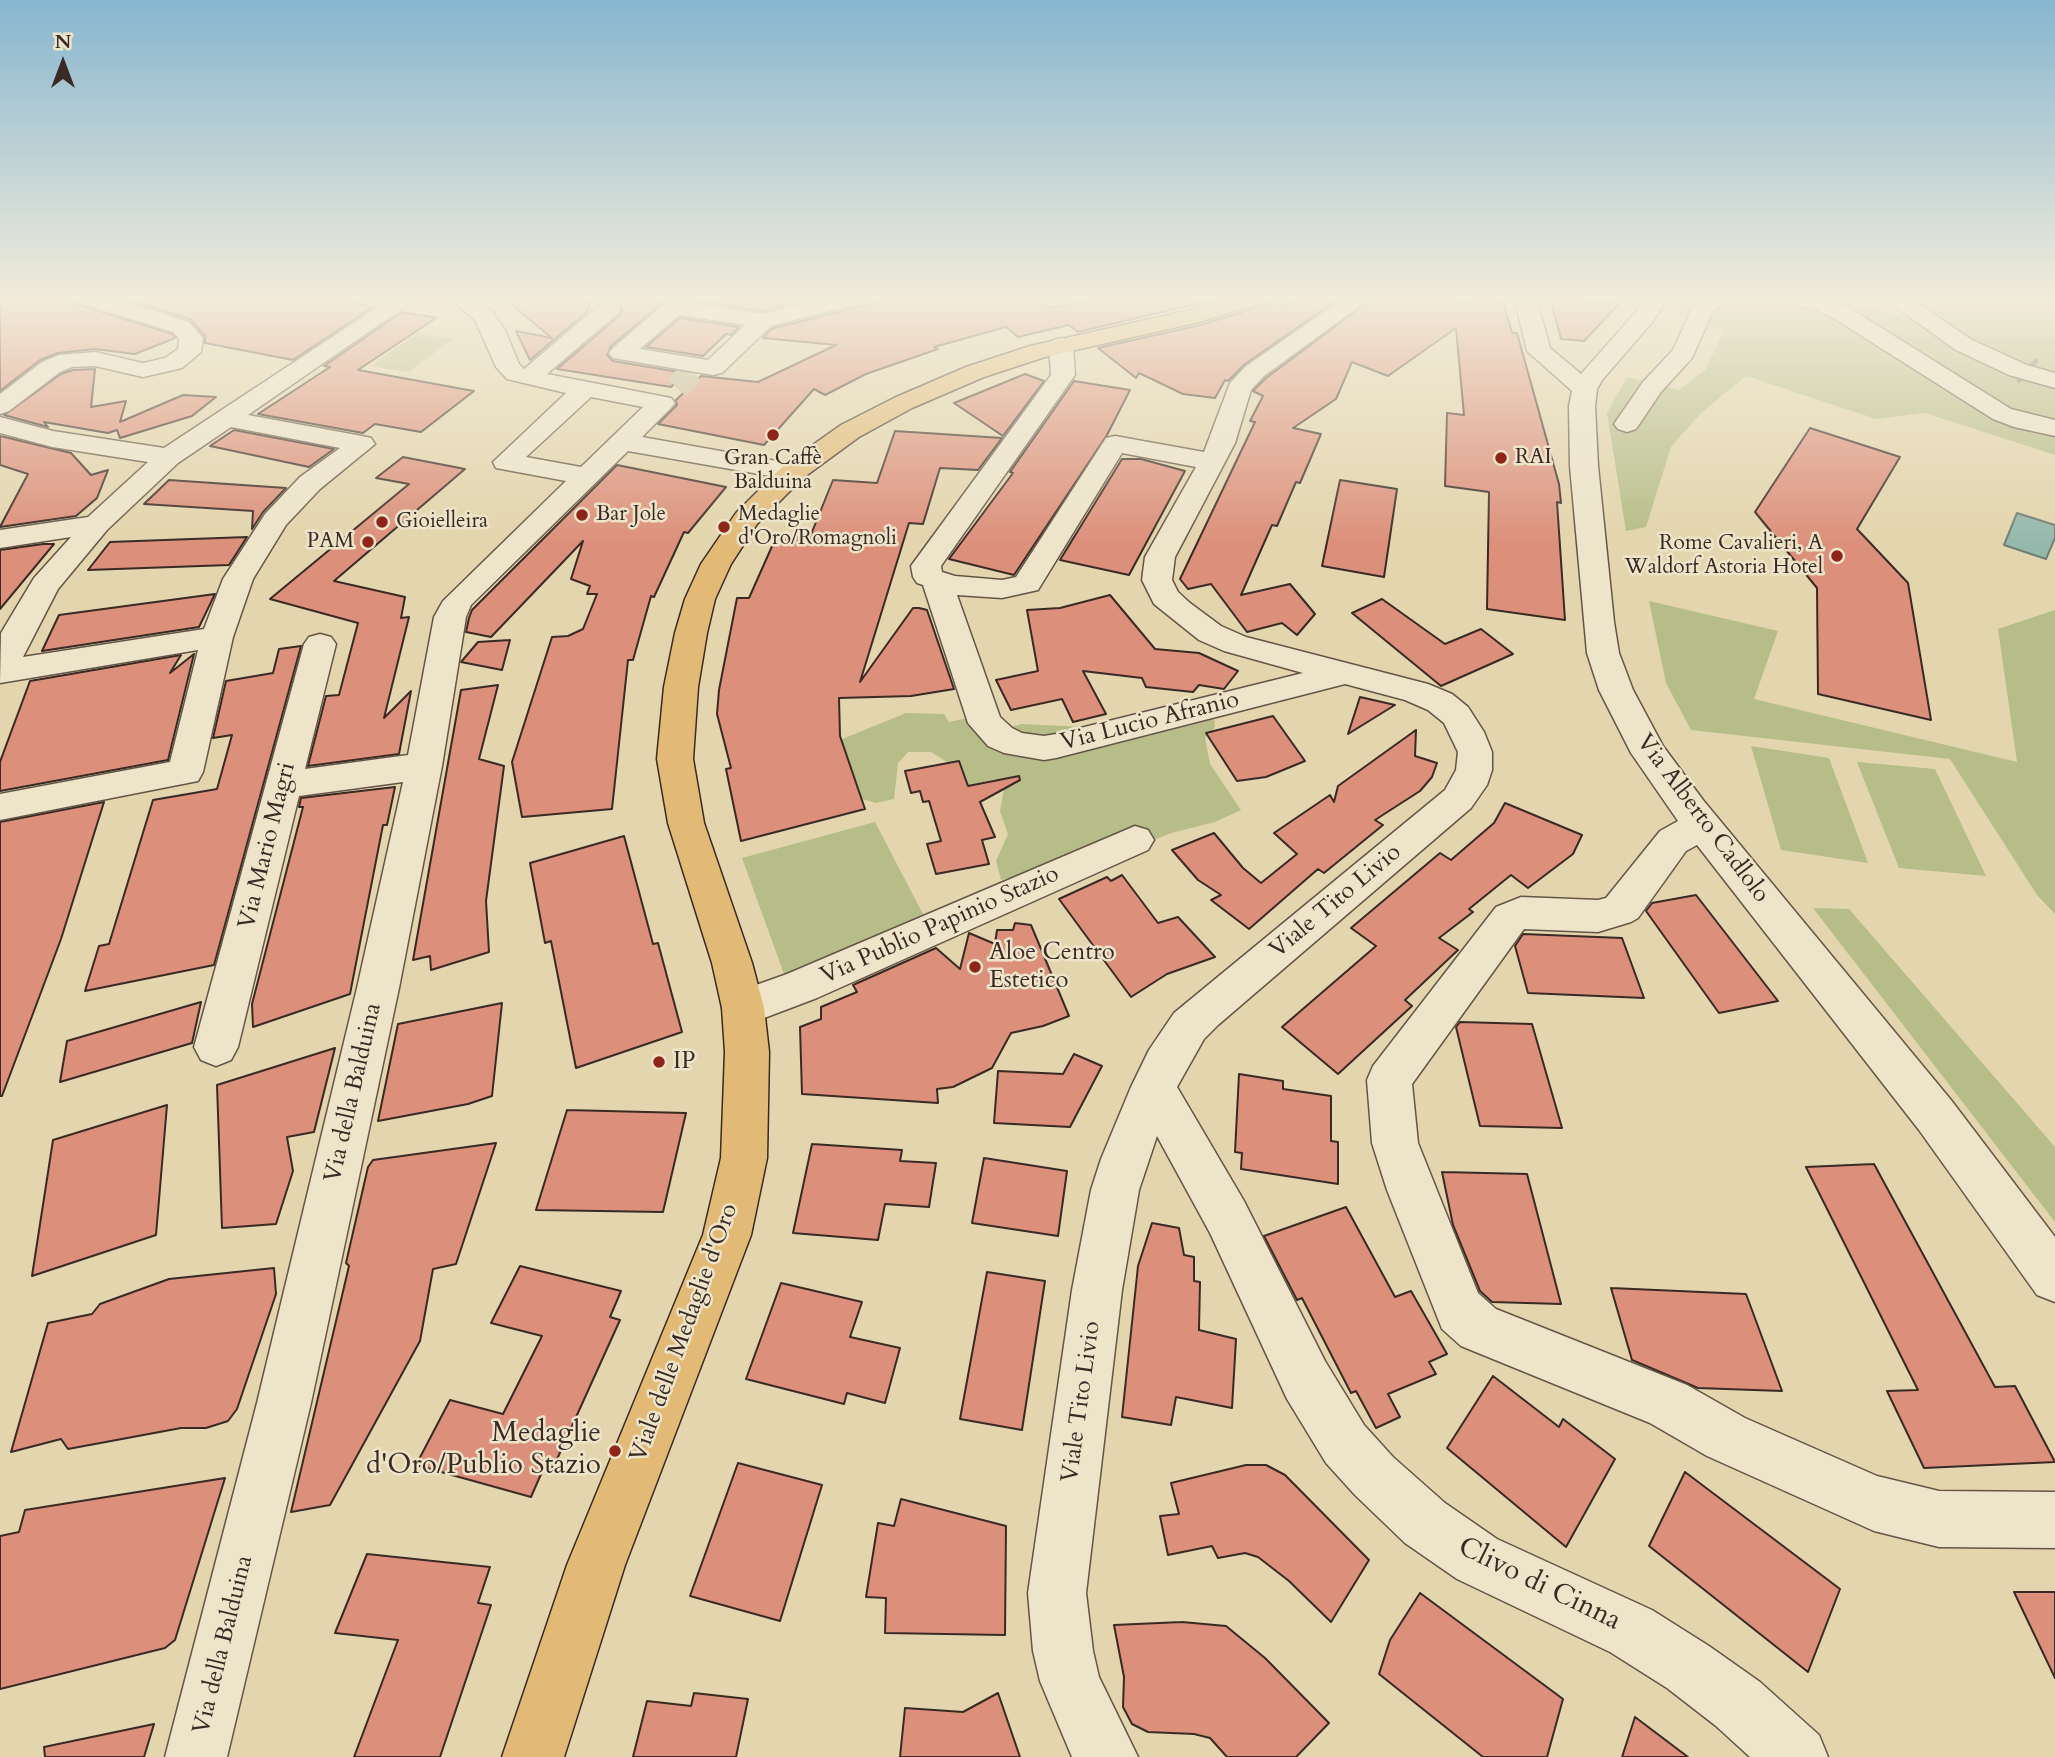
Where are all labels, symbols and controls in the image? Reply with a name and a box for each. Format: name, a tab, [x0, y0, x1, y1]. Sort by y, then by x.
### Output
north arrow	[28, 28, 98, 98]
text: N	[55, 29, 71, 55]
marker: Gran Caffè Balduina	[765, 427, 781, 443]
place label: RAI	[1515, 445, 1552, 471]
place label: Gran Caffè Balduina	[724, 446, 822, 496]
marker: RAI	[1493, 450, 1509, 466]
place label: Bar Jole	[596, 502, 666, 528]
place label: Medaglie d'Oro/Romagnoli	[738, 502, 897, 552]
marker: Bar Jole	[574, 507, 590, 523]
place label: Gioielleira	[396, 509, 488, 535]
marker: Gioielleira	[374, 514, 390, 530]
marker: Medaglie d'Oro/Romagnoli	[716, 519, 732, 535]
place label: PAM	[307, 529, 354, 555]
place label: Rome Cavalieri, A Waldorf Astoria Hotel	[1625, 531, 1823, 581]
marker: PAM	[360, 534, 376, 550]
marker: Rome Cavalieri, A Waldorf Astoria Hotel	[1829, 548, 1845, 564]
street label: Via Lucio Afranio	[1058, 686, 1242, 758]
street label: Via Alberto Cadlolo	[1629, 729, 1775, 909]
street label: Via Mario Magri	[233, 760, 303, 932]
street label: Viale Tito Livio	[1264, 839, 1408, 965]
street label: Via Publio Papinio Stazio	[816, 860, 1064, 992]
place label: Aloe Centro Estetico	[989, 939, 1115, 995]
marker: Aloe Centro Estetico	[967, 959, 983, 975]
street label: Via della Balduina	[319, 1000, 389, 1186]
place label: IP	[673, 1048, 695, 1076]
marker: IP	[651, 1054, 667, 1070]
street label: Viale delle Medaglie d'Oro	[625, 1200, 745, 1466]
street label: Viale Tito Livio	[1056, 1319, 1108, 1485]
place label: Medaglie d'Oro/Publio Stazio	[366, 1418, 601, 1484]
marker: Medaglie d'Oro/Publio Stazio	[607, 1443, 623, 1459]
street label: Clivo di Cinna	[1452, 1531, 1626, 1639]
street label: Via della Balduina	[188, 1553, 260, 1737]

